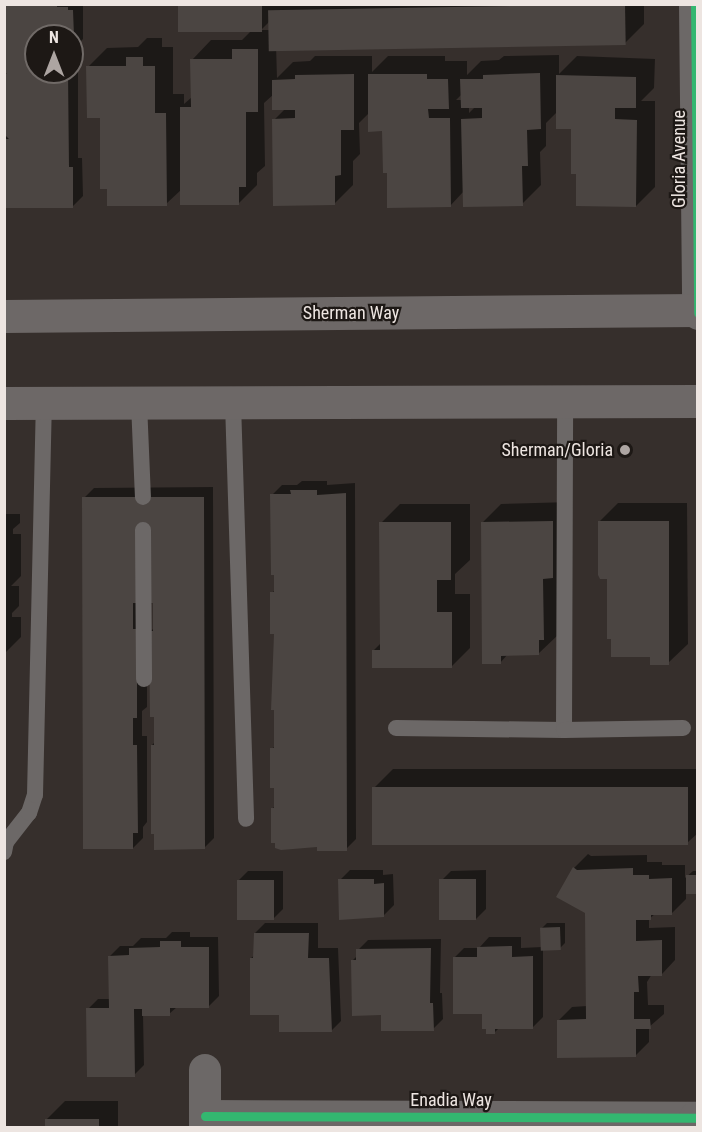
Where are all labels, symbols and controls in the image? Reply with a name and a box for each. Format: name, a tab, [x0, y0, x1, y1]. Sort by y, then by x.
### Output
north arrow	[24, 24, 84, 84]
text: N	[49, 28, 59, 47]
street label: Gloria Avenue	[668, 110, 690, 208]
street label: Sherman Way	[303, 302, 399, 324]
place label: Sherman/Gloria	[501, 439, 613, 461]
marker: Sherman/Gloria	[618, 443, 632, 457]
street label: Enadia Way	[410, 1089, 492, 1111]

